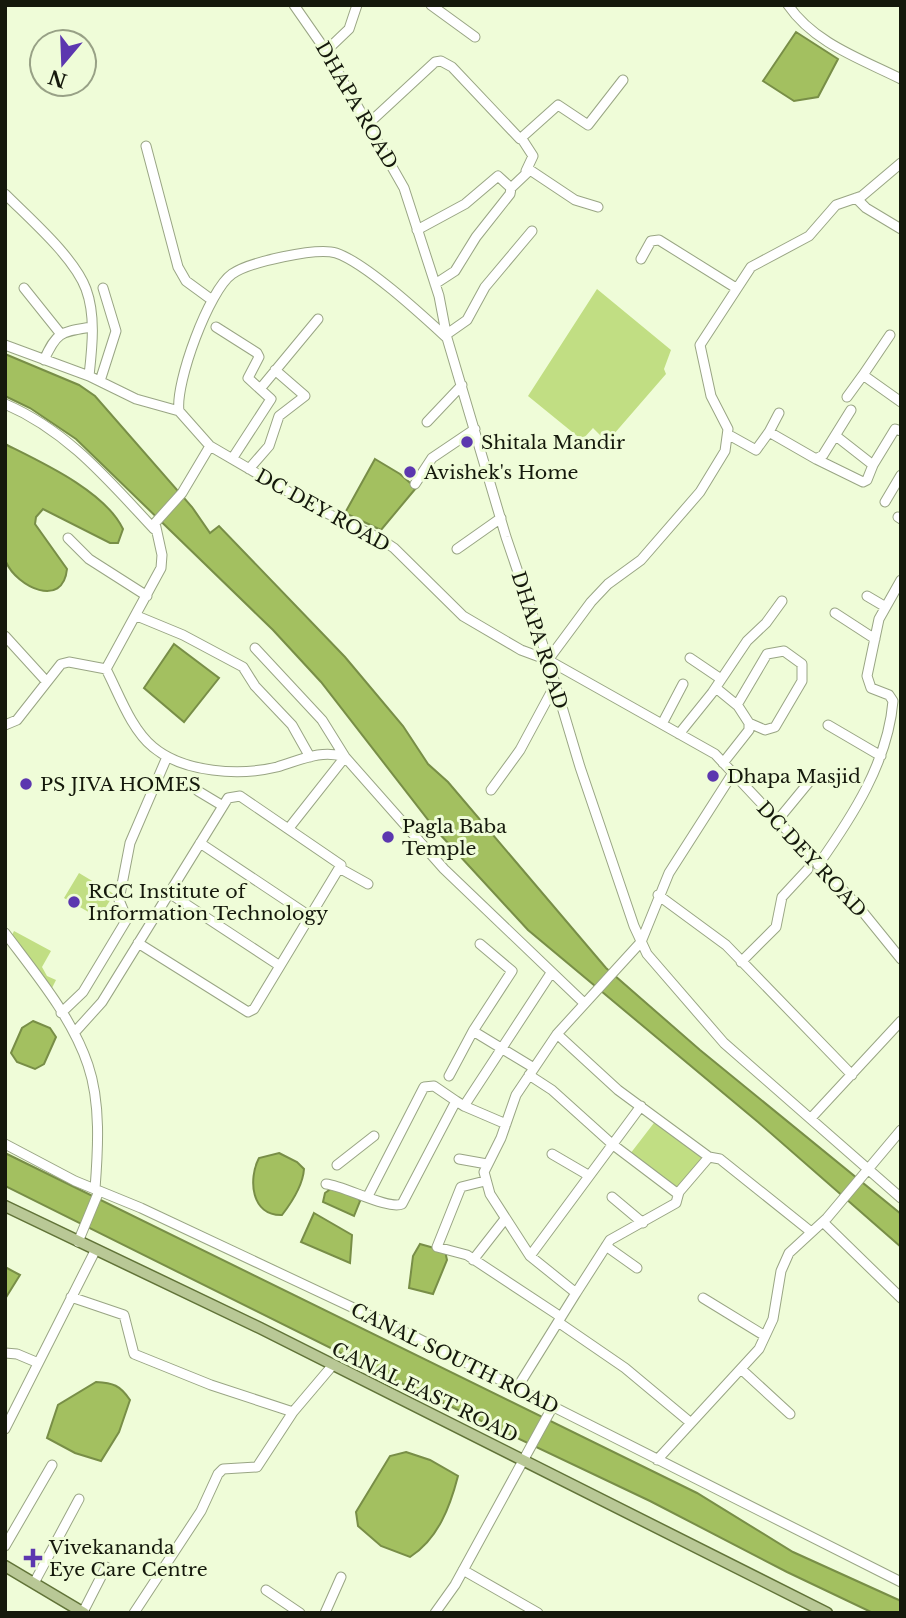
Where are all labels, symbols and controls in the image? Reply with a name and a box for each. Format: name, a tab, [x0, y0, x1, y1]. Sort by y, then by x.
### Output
north arrow	[28, 28, 98, 98]
street label: DHAPA ROAD	[311, 37, 402, 173]
text: N	[45, 65, 70, 92]
place label: Shitala Mandir	[481, 431, 625, 454]
marker: Shitala Mandir	[459, 434, 475, 450]
place label: Avishek's Home	[423, 461, 578, 484]
street label: DC DEY ROAD	[252, 464, 394, 557]
marker: Avishek's Home	[402, 464, 418, 480]
street label: DHAPA ROAD	[506, 568, 573, 712]
place label: Dhapa Masjid	[727, 765, 861, 788]
marker: Dhapa Masjid	[705, 768, 721, 784]
place label: PS JIVA HOMES	[40, 773, 201, 796]
marker: PS JIVA HOMES	[18, 776, 34, 792]
street label: DC DEY ROAD	[752, 797, 871, 922]
place label: Pagla Baba Temple	[402, 815, 507, 860]
marker: Pagla Baba Temple	[380, 829, 396, 845]
place label: RCC Institute of Information Technology	[88, 880, 328, 925]
marker: RCC Institute of Information Technology	[66, 894, 82, 910]
street label: CANAL SOUTH ROAD	[347, 1298, 562, 1419]
street label: CANAL EAST ROAD	[328, 1337, 522, 1448]
place label: Vivekananda Eye Care Centre	[48, 1536, 208, 1581]
marker: Vivekananda Eye Care Centre	[23, 1548, 43, 1568]

